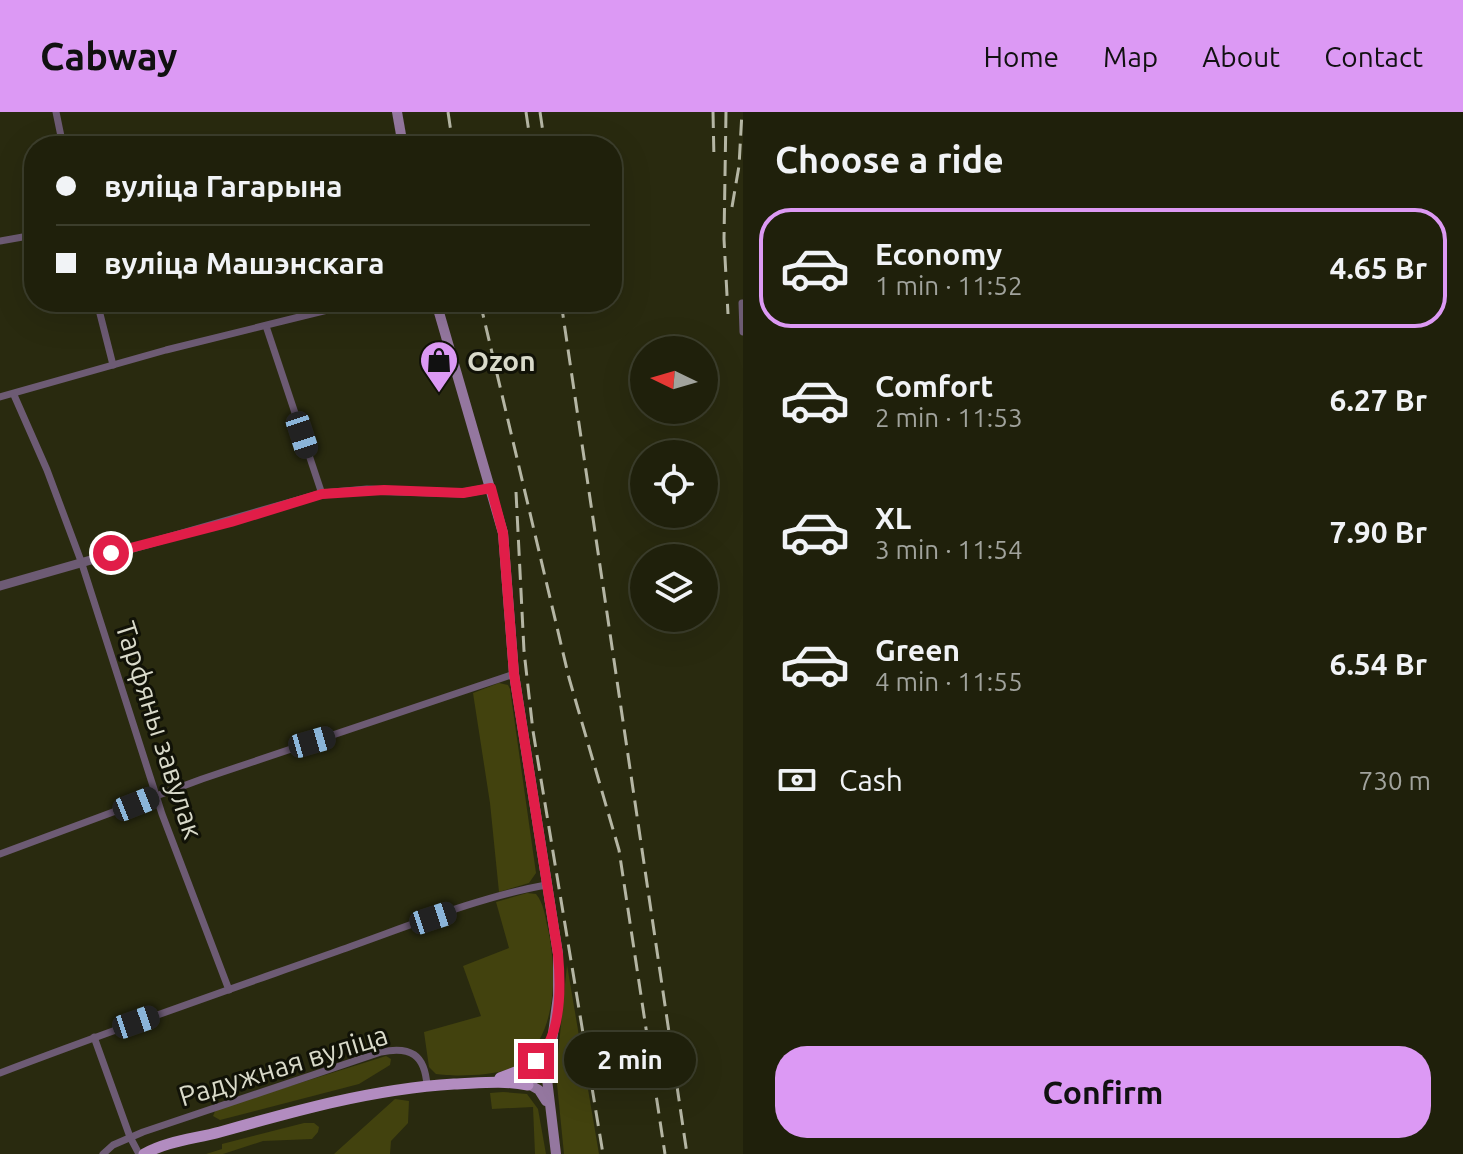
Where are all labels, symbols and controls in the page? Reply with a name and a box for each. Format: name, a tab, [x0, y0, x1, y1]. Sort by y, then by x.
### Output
text: Cabway	[40, 35, 177, 77]
text: Home	[984, 41, 1059, 72]
text: Map	[1103, 41, 1158, 72]
text: About	[1202, 41, 1280, 72]
text: Contact	[1324, 41, 1423, 72]
text: Choose a ride	[775, 139, 1004, 180]
text: вуліца Гагарына	[104, 169, 342, 203]
icon: car	[779, 232, 851, 304]
text: Economy	[875, 237, 1002, 271]
text: вуліца Машэнскага	[104, 246, 385, 280]
text: 4.65 Br	[1330, 251, 1427, 285]
text: 1 min · 11:52	[875, 271, 1023, 300]
north arrow	[630, 336, 718, 424]
map controls	[630, 336, 718, 632]
shop icon: Ozon	[418, 339, 460, 394]
place label: Ozon	[467, 345, 536, 376]
icon: car	[779, 364, 851, 436]
text: Comfort	[875, 369, 993, 403]
text: 6.27 Br	[1330, 383, 1427, 417]
text: 2 min · 11:53	[875, 403, 1023, 432]
car	[283, 408, 321, 462]
button: locate	[630, 440, 718, 528]
icon: car	[779, 496, 851, 568]
text: XL	[875, 501, 911, 535]
text: 7.90 Br	[1330, 515, 1427, 549]
route start	[93, 535, 129, 571]
text: 3 min · 11:54	[875, 535, 1023, 564]
button: layers	[630, 544, 718, 632]
street label: Тарфяны завулак	[110, 617, 210, 843]
icon: car	[779, 628, 851, 700]
text: Green	[875, 633, 960, 667]
text: 6.54 Br	[1330, 647, 1427, 681]
text: 4 min · 11:55	[875, 667, 1023, 696]
car	[286, 724, 338, 760]
icon: cash	[775, 758, 819, 802]
text: Cash	[839, 763, 903, 797]
text: 730 m	[1359, 766, 1431, 795]
car	[109, 784, 163, 824]
car	[406, 899, 460, 937]
car	[109, 1003, 163, 1041]
street label: Радужная вуліца	[175, 1018, 391, 1112]
callout: 2 min	[564, 1033, 696, 1089]
route end	[518, 1043, 554, 1079]
text: 2 min	[597, 1045, 663, 1074]
button: Confirm	[775, 1046, 1431, 1138]

